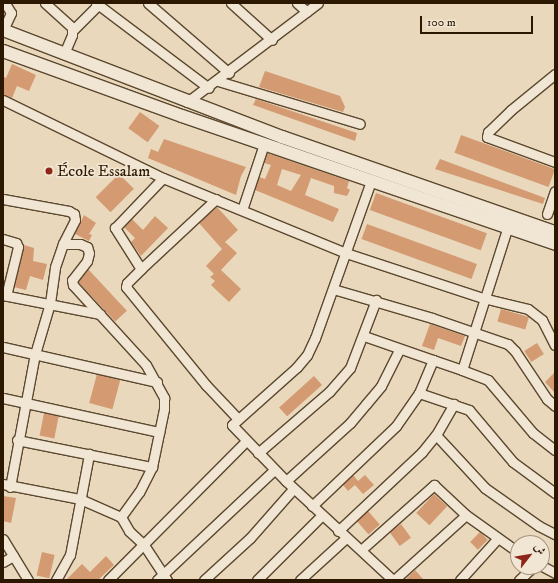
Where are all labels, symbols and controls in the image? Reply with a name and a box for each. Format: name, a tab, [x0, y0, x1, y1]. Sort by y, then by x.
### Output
scale bar	[422, 8, 535, 34]
text: 100 m	[427, 15, 456, 30]
place label: École Essalam	[57, 161, 150, 181]
marker: École Essalam	[44, 166, 54, 176]
north arrow	[510, 535, 550, 575]
text: ش	[531, 541, 548, 558]

